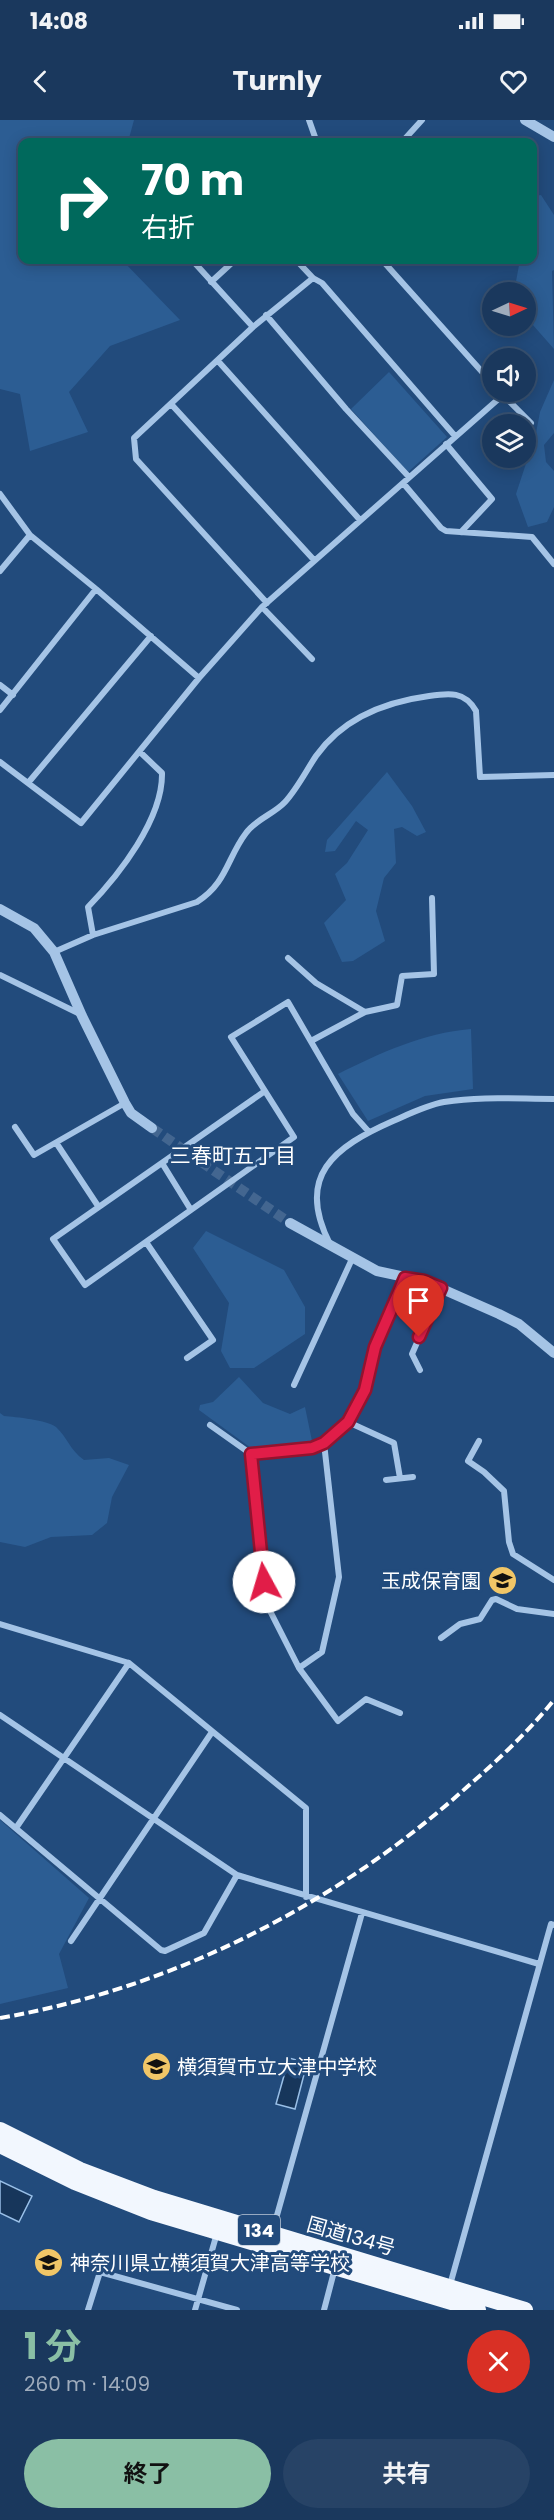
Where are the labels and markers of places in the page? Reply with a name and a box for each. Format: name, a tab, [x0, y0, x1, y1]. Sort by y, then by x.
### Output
pin	[393, 1275, 444, 1337]
school or university icon: 玉成保育園	[486, 1565, 518, 1597]
place label: 玉成保育園	[381, 1567, 481, 1595]
school or university icon: 横須賀市立大津中学校	[140, 2051, 172, 2083]
place label: 横須賀市立大津中学校	[177, 2053, 377, 2081]
school or university icon: 神奈川県立横須賀大津高等学校	[33, 2247, 65, 2279]
place label: 神奈川県立横須賀大津高等学校	[70, 2249, 350, 2277]

